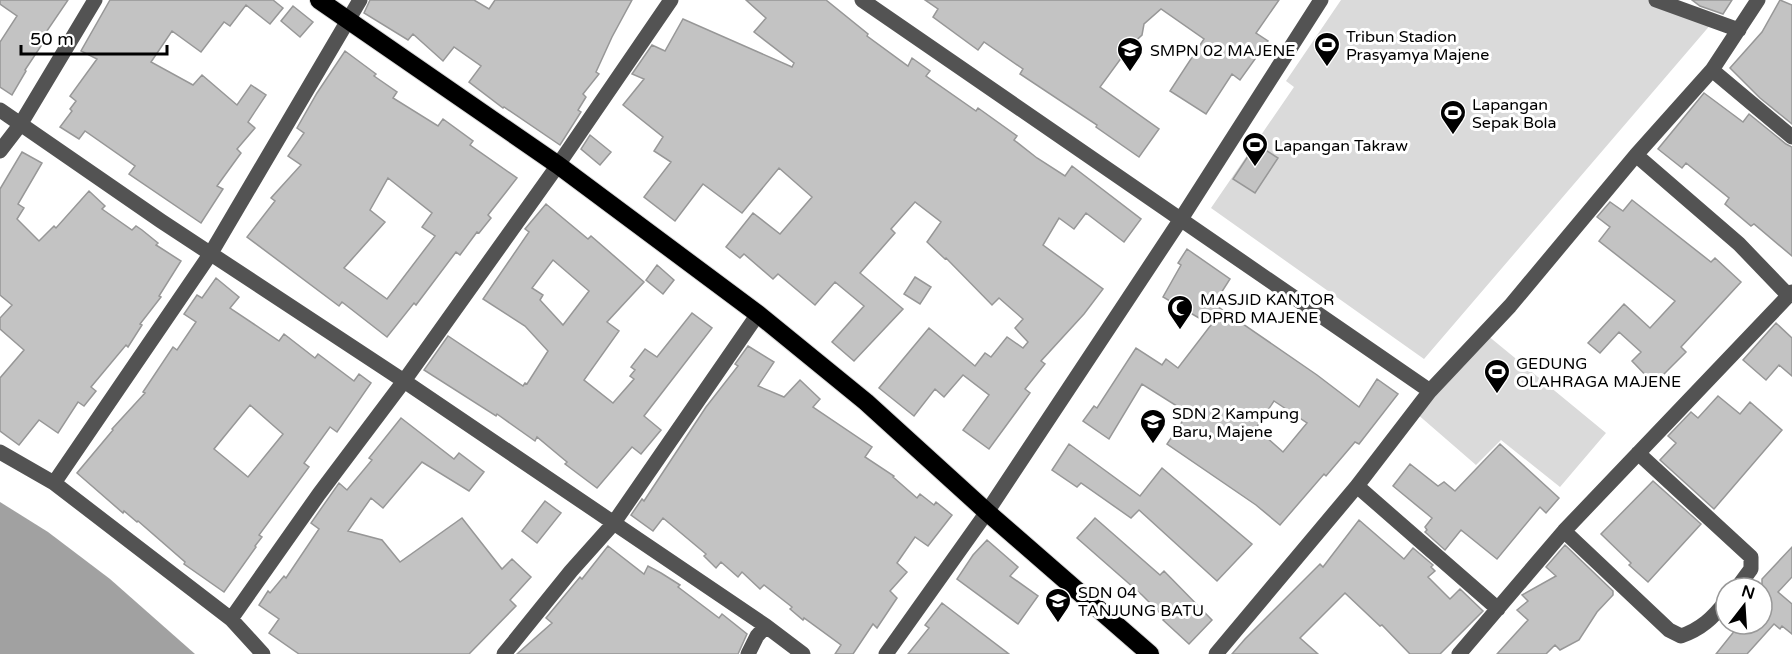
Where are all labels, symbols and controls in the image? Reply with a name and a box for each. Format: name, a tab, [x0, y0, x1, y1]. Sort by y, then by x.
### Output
scale bar	[21, 18, 166, 56]
place label: Tribun Stadion Prasyamya Majene	[1346, 27, 1489, 65]
text: 50 m	[30, 28, 74, 50]
sports icon: Tribun Stadion Prasyamya Majene	[1312, 30, 1342, 68]
school or university icon: SMPN 02 MAJENE	[1115, 35, 1145, 73]
place label: SMPN 02 MAJENE	[1150, 41, 1295, 61]
place label: Lapangan Sepak Bola	[1472, 95, 1557, 133]
sports icon: Lapangan Sepak Bola	[1438, 98, 1468, 136]
sports icon: Lapangan Takraw	[1240, 130, 1270, 168]
place label: Lapangan Takraw	[1274, 136, 1408, 156]
place label: MASJID KANTOR DPRD MAJENE	[1200, 290, 1334, 328]
mosque icon: MASJID KANTOR DPRD MAJENE	[1165, 293, 1195, 331]
place label: GEDUNG OLAHRAGA MAJENE	[1516, 354, 1681, 392]
sports icon: GEDUNG OLAHRAGA MAJENE	[1482, 357, 1512, 395]
place label: SDN 2 Kampung Baru, Majene	[1172, 404, 1299, 442]
school or university icon: SDN 2 Kampung Baru, Majene	[1138, 407, 1168, 445]
north arrow	[1714, 576, 1774, 636]
text: N	[1739, 581, 1757, 604]
place label: SDN 04 TANJUNG BATU	[1078, 583, 1204, 621]
school or university icon: SDN 04 TANJUNG BATU	[1043, 586, 1073, 624]

